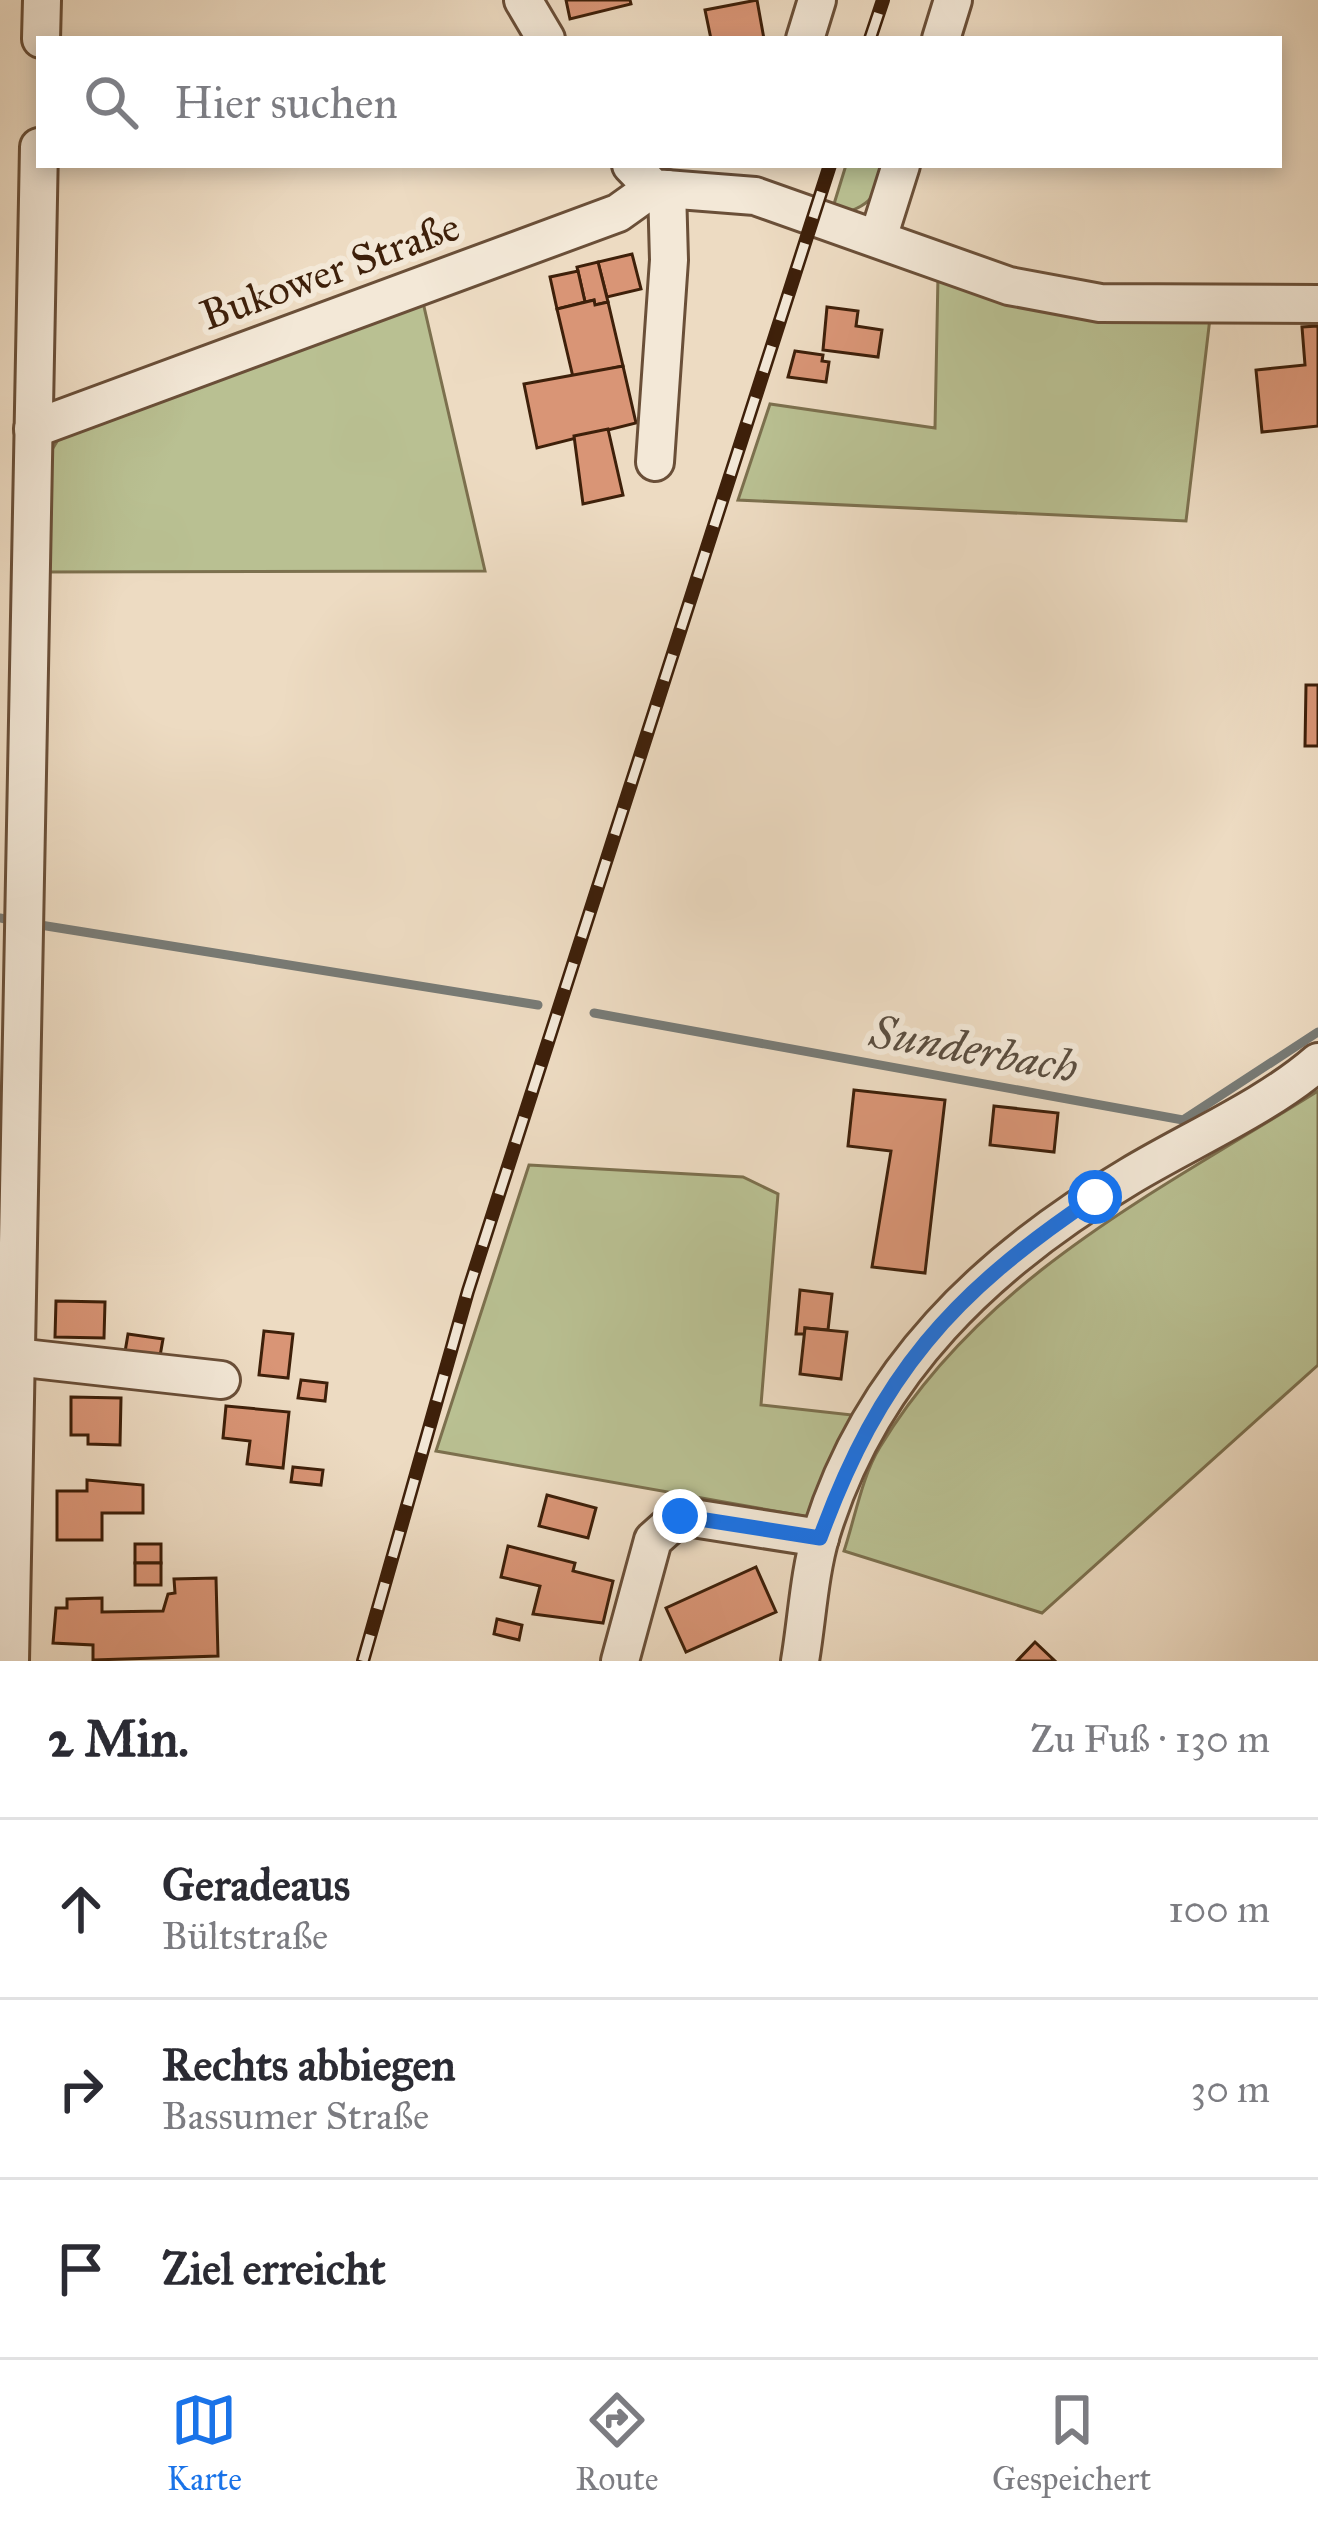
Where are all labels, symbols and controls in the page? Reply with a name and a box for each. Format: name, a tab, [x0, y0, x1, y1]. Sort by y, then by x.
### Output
search box	[36, 36, 1282, 168]
icon: search	[78, 69, 144, 135]
text: Hier suchen	[174, 75, 398, 130]
street label: Bukower Straße	[193, 200, 467, 342]
water label: Sunderbach	[865, 1004, 1082, 1094]
route start	[1068, 1170, 1122, 1224]
route end	[653, 1489, 707, 1543]
text: 2 Min.	[48, 1708, 189, 1770]
text: Zu Fuß · 130 m	[1030, 1715, 1270, 1763]
text: Geradeaus	[162, 1857, 350, 1912]
icon: ahead	[48, 1876, 114, 1942]
text: 100 m	[1168, 1885, 1270, 1933]
text: Bültstraße	[162, 1912, 328, 1960]
text: Rechts abbiegen	[162, 2037, 456, 2092]
icon: right	[48, 2056, 114, 2122]
text: 30 m	[1191, 2065, 1270, 2113]
text: Bassumer Straße	[162, 2092, 429, 2140]
icon: arrive	[48, 2236, 114, 2302]
text: Ziel erreicht	[162, 2241, 386, 2296]
tab: Karte	[167, 2387, 242, 2499]
tab: Route	[576, 2387, 658, 2499]
tab: Gespeichert	[992, 2387, 1151, 2499]

